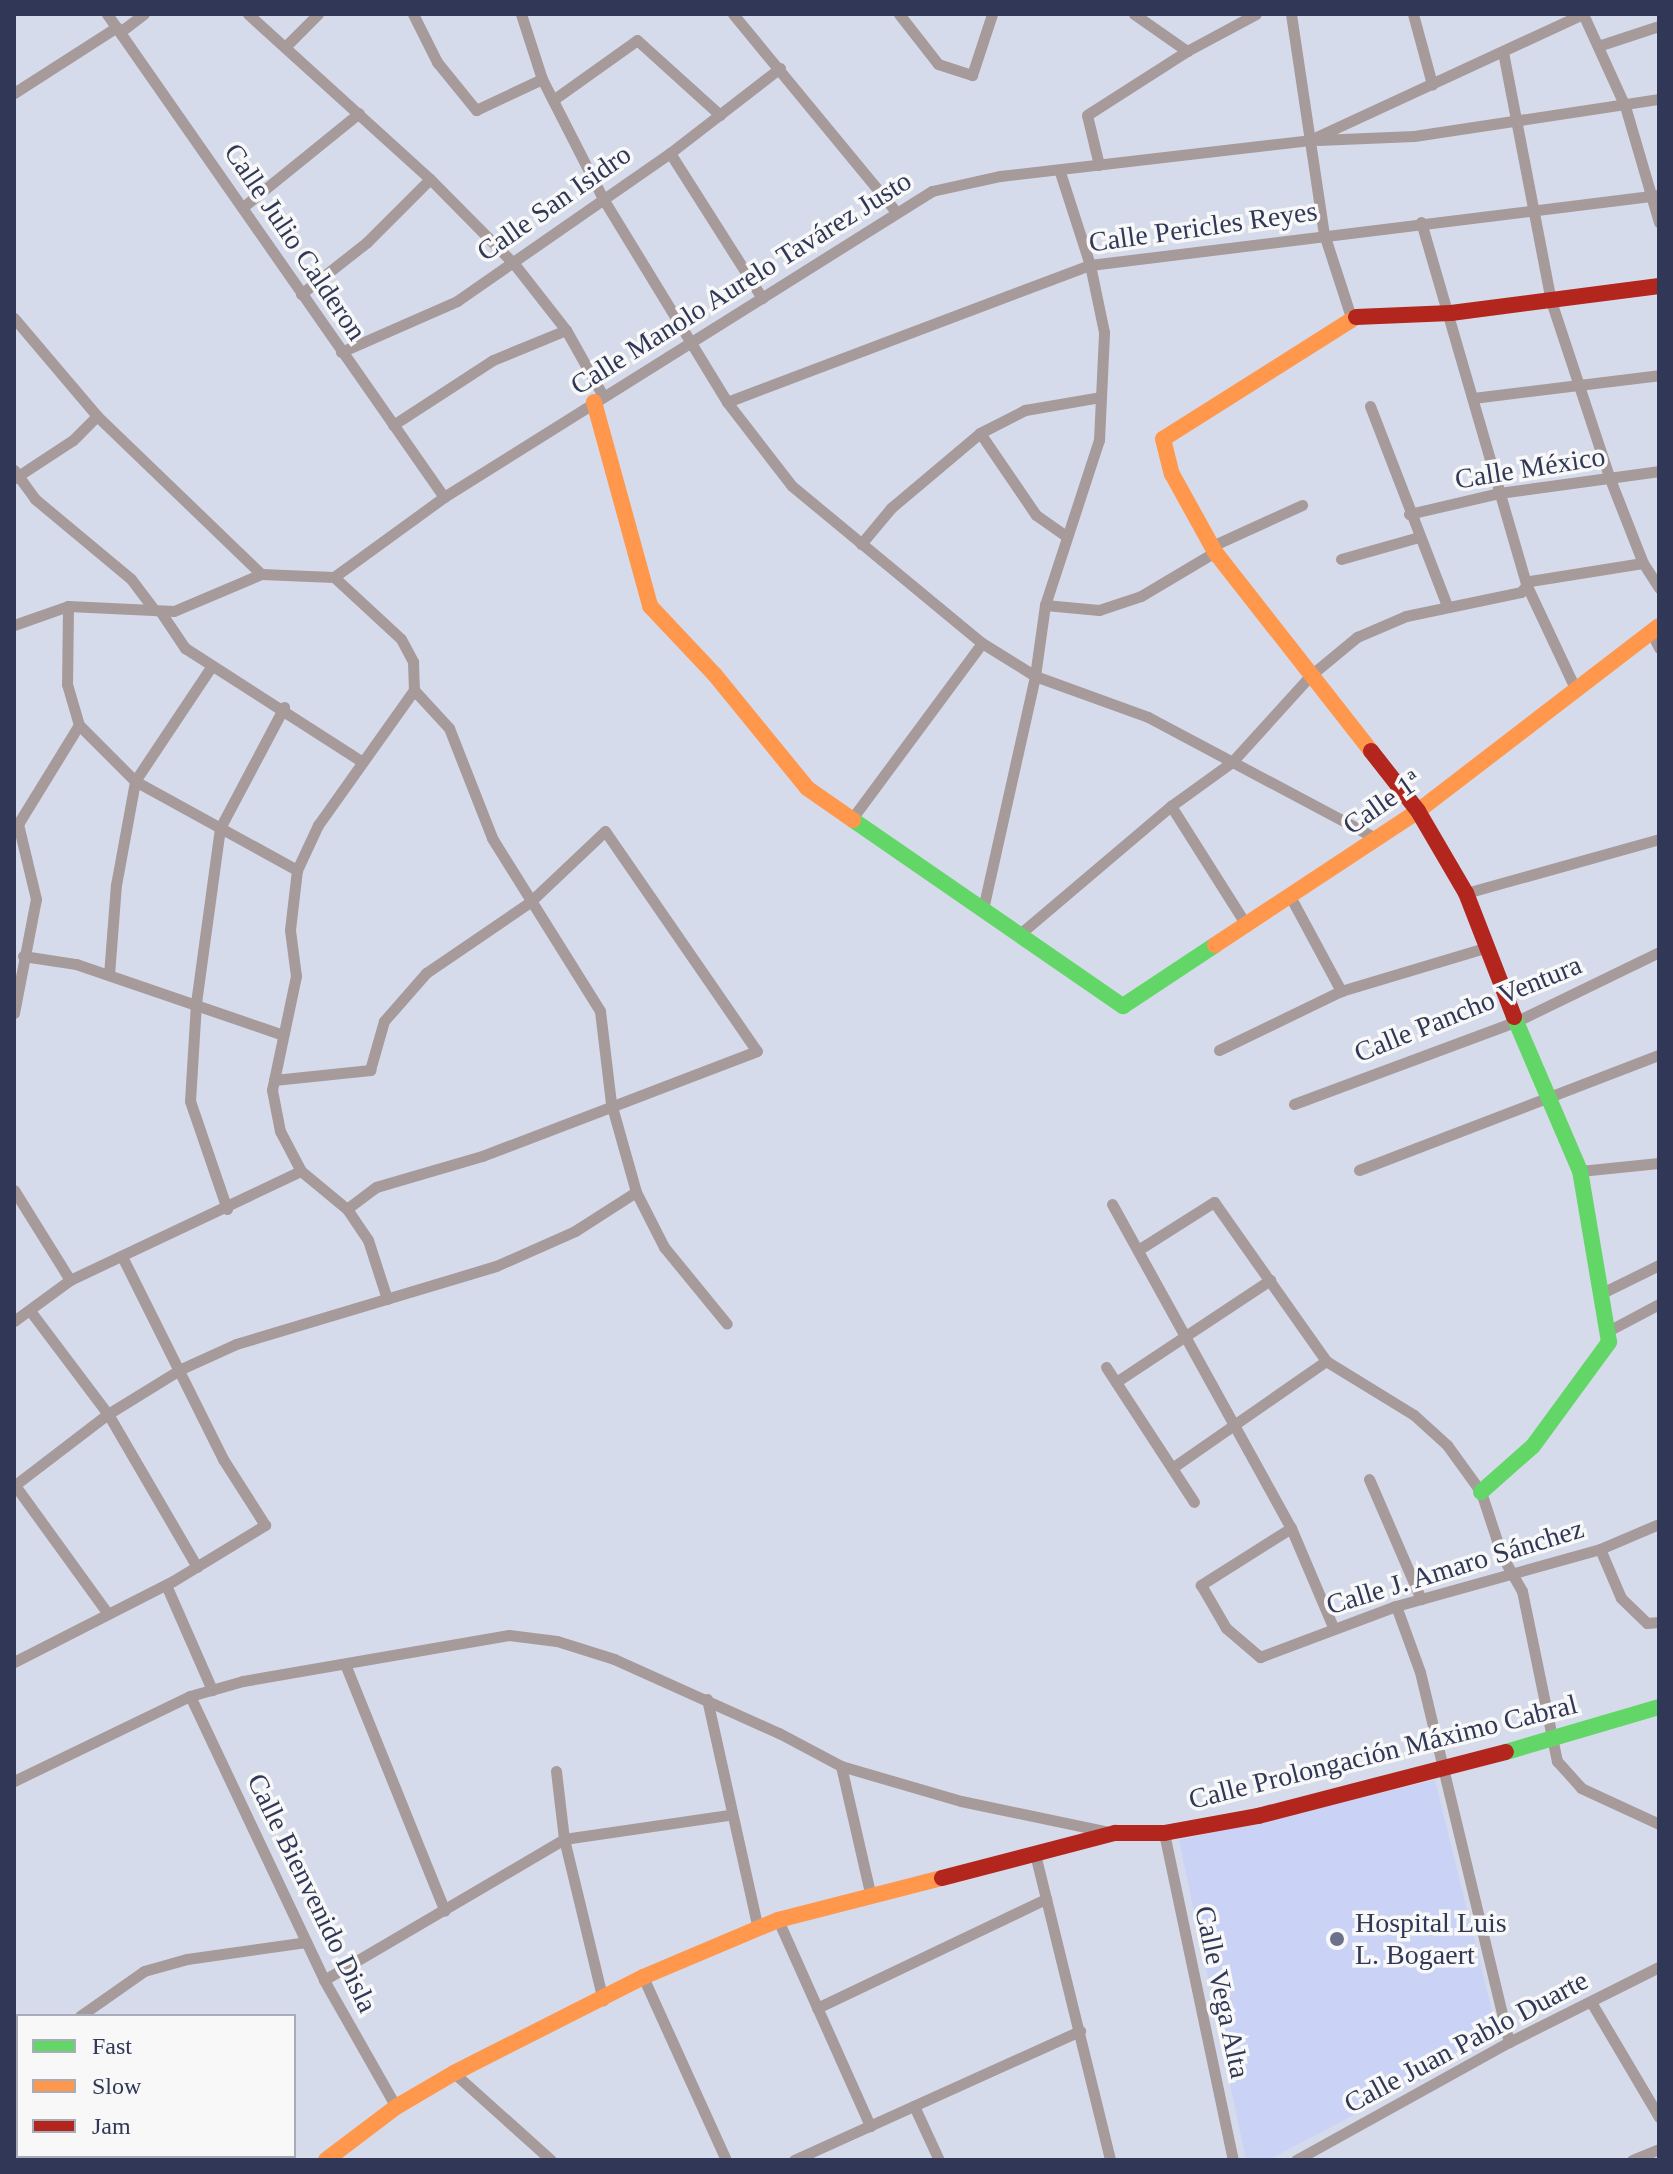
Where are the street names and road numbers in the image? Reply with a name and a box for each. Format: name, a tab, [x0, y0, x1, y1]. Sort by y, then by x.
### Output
street label: Calle Julio Calderon	[217, 137, 373, 347]
street label: Calle San Isidro	[470, 137, 638, 269]
street label: Calle Manolo Aurelo Tavárez Justo	[563, 163, 919, 403]
street label: Calle Pericles Reyes	[1087, 194, 1319, 260]
street label: Calle México	[1452, 440, 1608, 496]
street label: Calle 1ª	[1336, 764, 1428, 842]
street label: Calle Pancho Ventura	[1349, 948, 1587, 1070]
street label: Calle J. Amaro Sánchez	[1321, 1512, 1589, 1622]
street label: Calle Prolongación Máximo Cabral	[1185, 1687, 1581, 1817]
street label: Calle Bienvenido Disla	[240, 1768, 384, 2018]
street label: Calle Vega Alta	[1187, 1902, 1257, 2082]
street label: Calle Juan Pablo Duarte	[1338, 1963, 1594, 2121]

